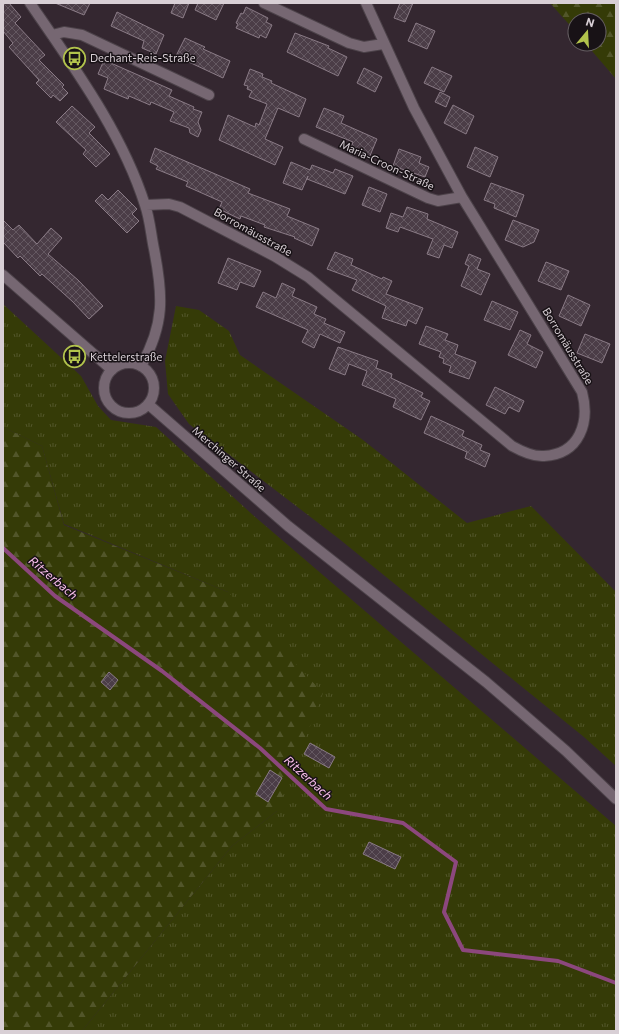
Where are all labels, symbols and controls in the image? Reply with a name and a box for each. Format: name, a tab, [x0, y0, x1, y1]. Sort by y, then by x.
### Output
north arrow	[567, 12, 607, 52]
text: N	[584, 15, 596, 29]
bus stop icon: Dechant-Reis-Straße	[61, 45, 87, 71]
place label: Dechant-Reis-Straße	[90, 51, 196, 64]
street label: Maria-Croon-Straße	[338, 137, 437, 192]
street label: Borromäusstraße	[212, 205, 295, 258]
street label: Borromäusstraße	[540, 305, 597, 387]
bus stop icon: Kettelerstraße	[61, 344, 87, 370]
place label: Kettelerstraße	[90, 350, 162, 363]
street label: Merchinger Straße	[190, 423, 269, 494]
water label: Ritzerbach	[26, 553, 81, 602]
water label: Ritzerbach	[282, 752, 335, 802]

